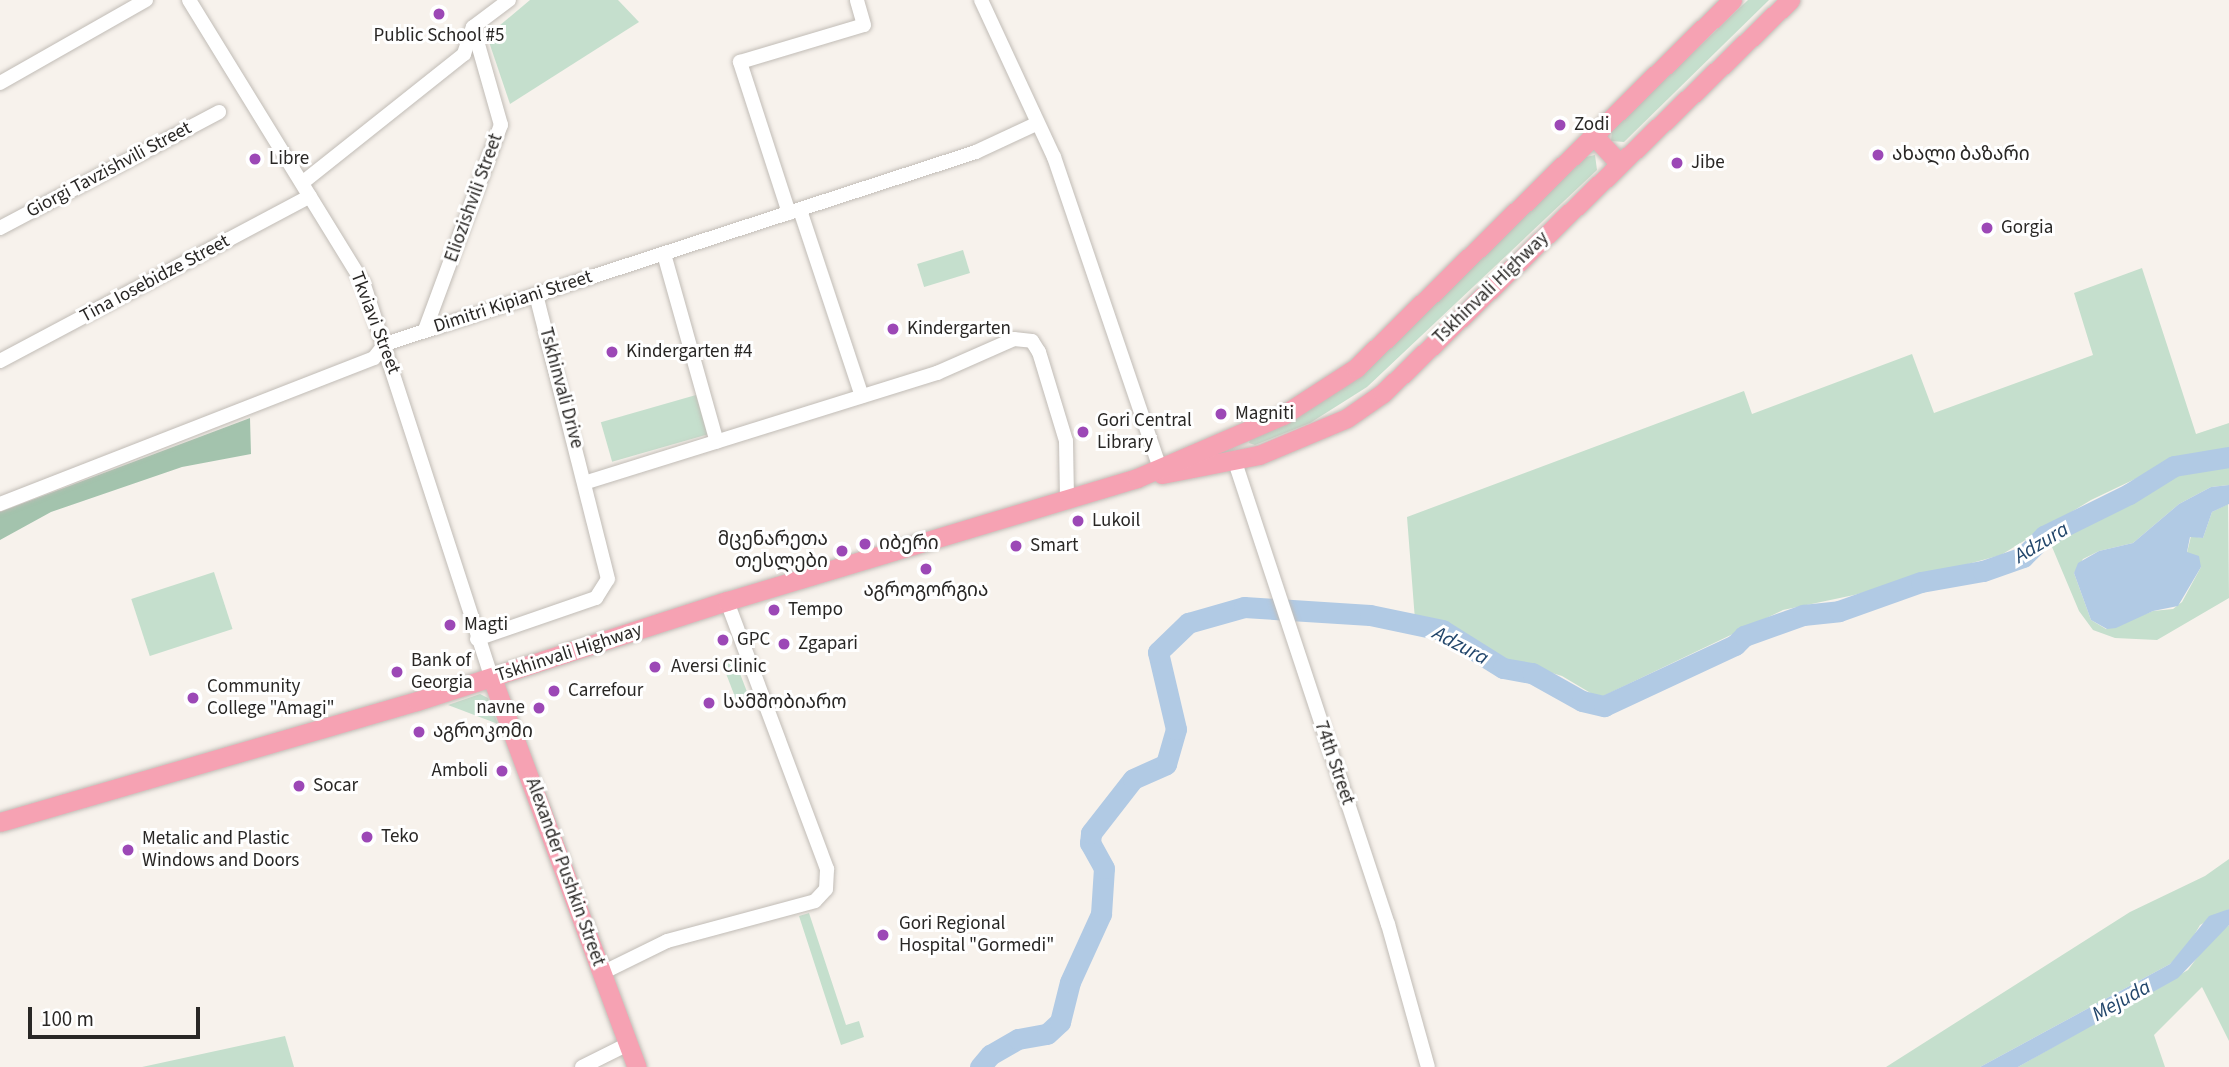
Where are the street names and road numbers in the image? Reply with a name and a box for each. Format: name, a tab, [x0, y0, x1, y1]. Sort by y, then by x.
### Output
street label: Giorgi Tavzishvili Street	[23, 117, 195, 223]
street label: Eliozishvili Street	[440, 131, 508, 265]
street label: Tskhinvali Highway	[1428, 227, 1554, 349]
street label: Tina Iosebidze Street	[76, 230, 234, 328]
street label: Dimitri Kipiani Street	[431, 266, 595, 338]
street label: Tkviavi Street	[345, 269, 405, 377]
street label: Tskhinvali Drive	[534, 325, 588, 451]
street label: Tskhinvali Highway	[493, 619, 645, 687]
street label: 74th Street	[1309, 718, 1359, 808]
street label: Alexander Pushkin Street	[520, 775, 610, 969]

